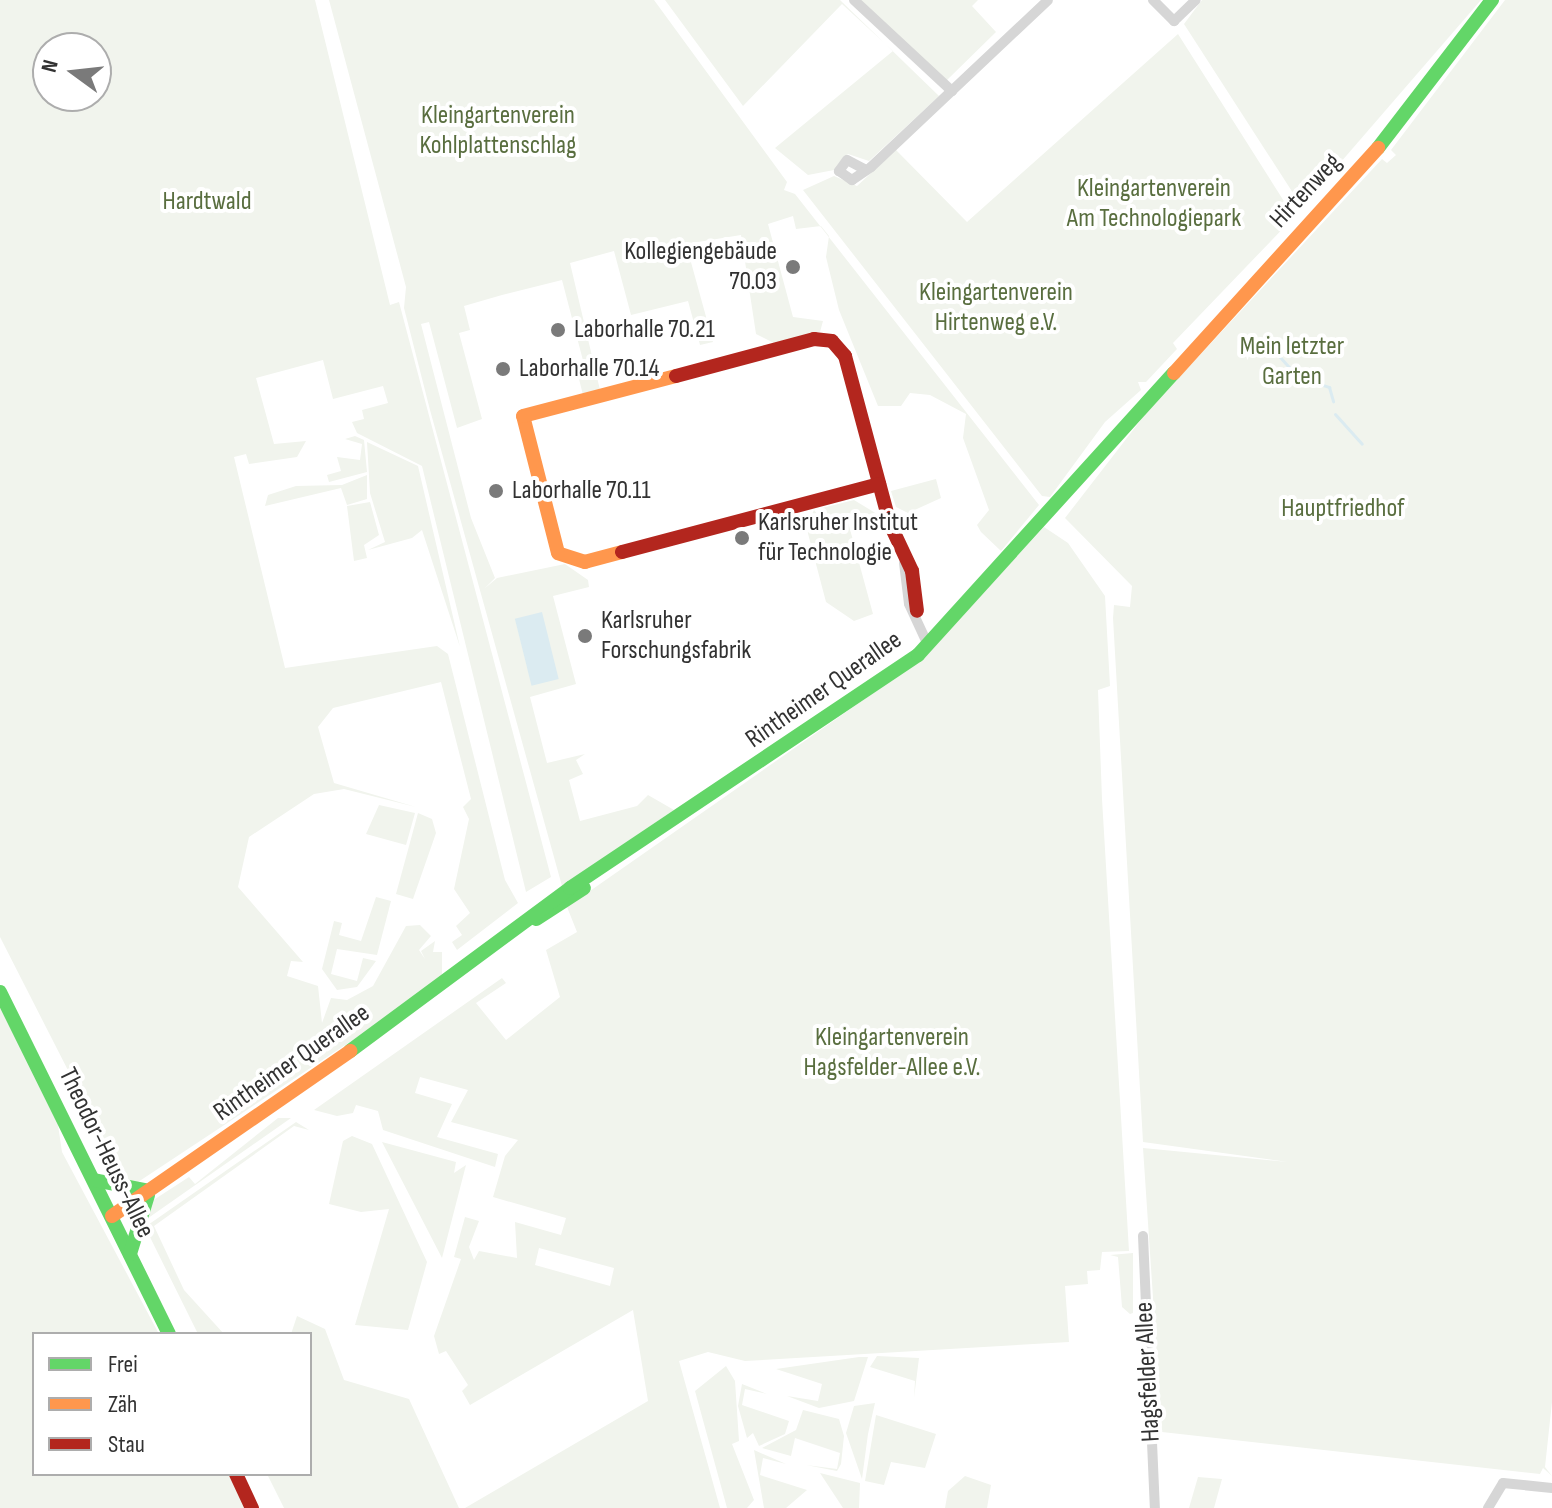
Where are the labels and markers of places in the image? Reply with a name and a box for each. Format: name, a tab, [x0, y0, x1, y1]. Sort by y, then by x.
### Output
place label: Kollegiengebäude 70.03	[624, 236, 777, 298]
marker: Kollegiengebäude 70.03	[784, 258, 802, 276]
place label: Laborhalle 70.21	[574, 314, 715, 346]
marker: Laborhalle 70.21	[549, 321, 567, 339]
place label: Laborhalle 70.14	[519, 353, 659, 385]
marker: Laborhalle 70.14	[494, 360, 512, 378]
place label: Laborhalle 70.11	[512, 475, 651, 507]
marker: Laborhalle 70.11	[487, 482, 505, 500]
place label: Karlsruher Institut für Technologie	[758, 507, 918, 568]
marker: Karlsruher Institut für Technologie	[733, 529, 751, 547]
place label: Karlsruher Forschungsfabrik	[601, 605, 751, 666]
marker: Karlsruher Forschungsfabrik	[576, 627, 594, 645]

